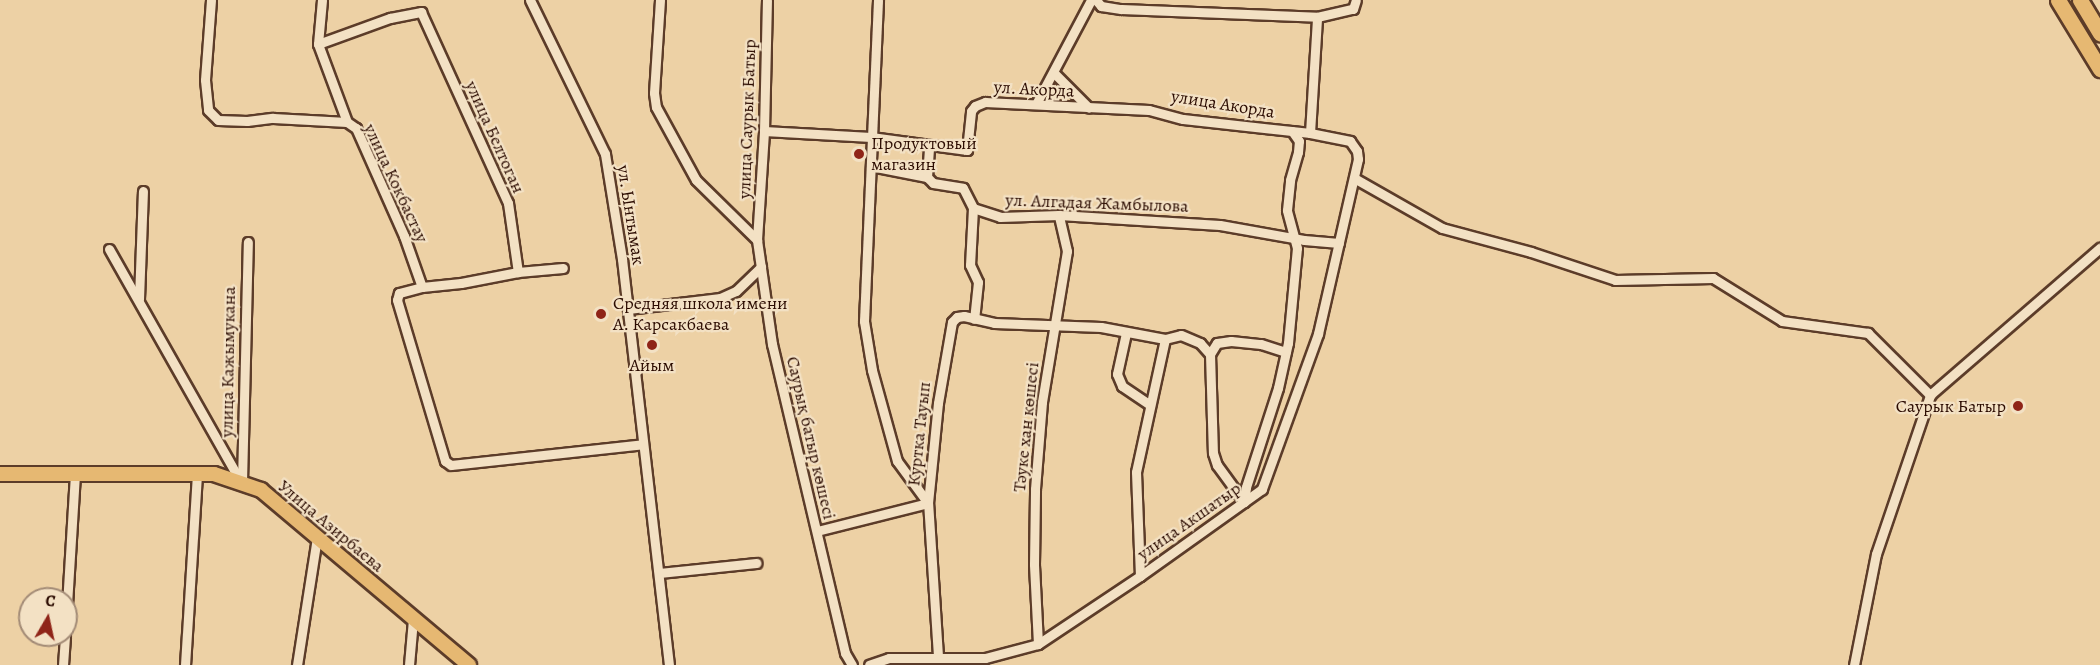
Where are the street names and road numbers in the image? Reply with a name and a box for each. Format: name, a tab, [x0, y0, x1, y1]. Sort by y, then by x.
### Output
street label: улица Саурык Батыр	[733, 39, 761, 199]
street label: ул. Акорда	[993, 76, 1075, 102]
street label: улица Белтоган	[461, 77, 529, 197]
street label: улица Акорда	[1170, 85, 1276, 123]
street label: улица Кокбастау	[359, 120, 433, 246]
street label: ул. Ынтымак	[612, 163, 650, 267]
street label: ул. Алгадая Жамбылова	[1005, 189, 1189, 217]
street label: улица Кажымукана	[216, 286, 240, 438]
street label: Саурық батыр көшесі	[782, 354, 840, 522]
street label: Тәуке хан көшесі	[1008, 361, 1044, 493]
street label: Куртка Тауып	[903, 381, 935, 487]
street label: Улица Азирбаева	[274, 475, 388, 577]
street label: улица Акшатыр	[1133, 477, 1245, 565]

